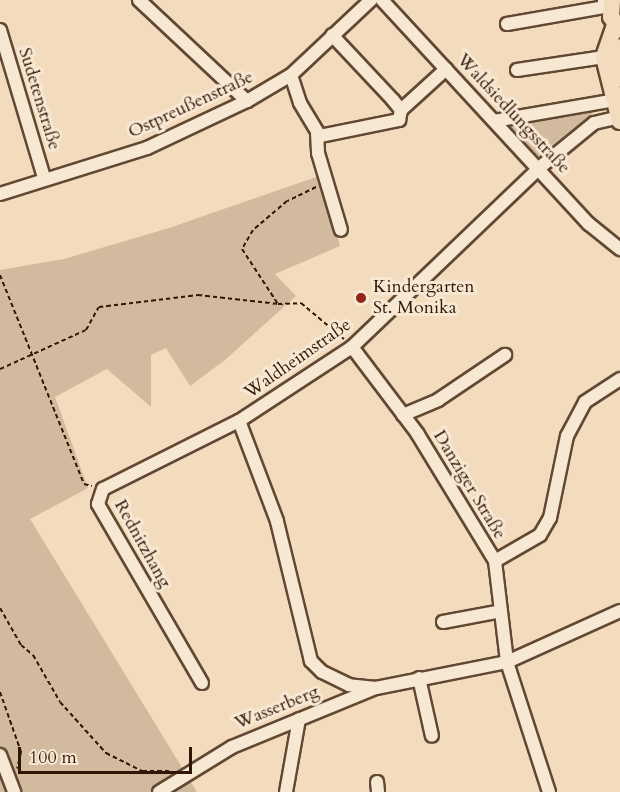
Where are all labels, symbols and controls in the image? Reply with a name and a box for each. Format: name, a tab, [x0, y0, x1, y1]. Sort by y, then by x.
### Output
street label: Sudetenstraße	[13, 45, 65, 153]
street label: Waldsiedlungsstraße	[452, 49, 574, 179]
street label: Ostpreußenstraße	[125, 67, 257, 143]
place label: Kindergarten St. Monika	[373, 277, 475, 320]
marker: Kindergarten St. Monika	[354, 291, 368, 305]
street label: Waldheimstraße	[241, 314, 355, 404]
street label: Danziger Straße	[428, 427, 510, 543]
street label: Rednitzhang	[109, 496, 175, 592]
street label: Wasserberg	[232, 681, 322, 735]
scale bar	[21, 735, 195, 773]
text: 100 m	[29, 745, 77, 770]

